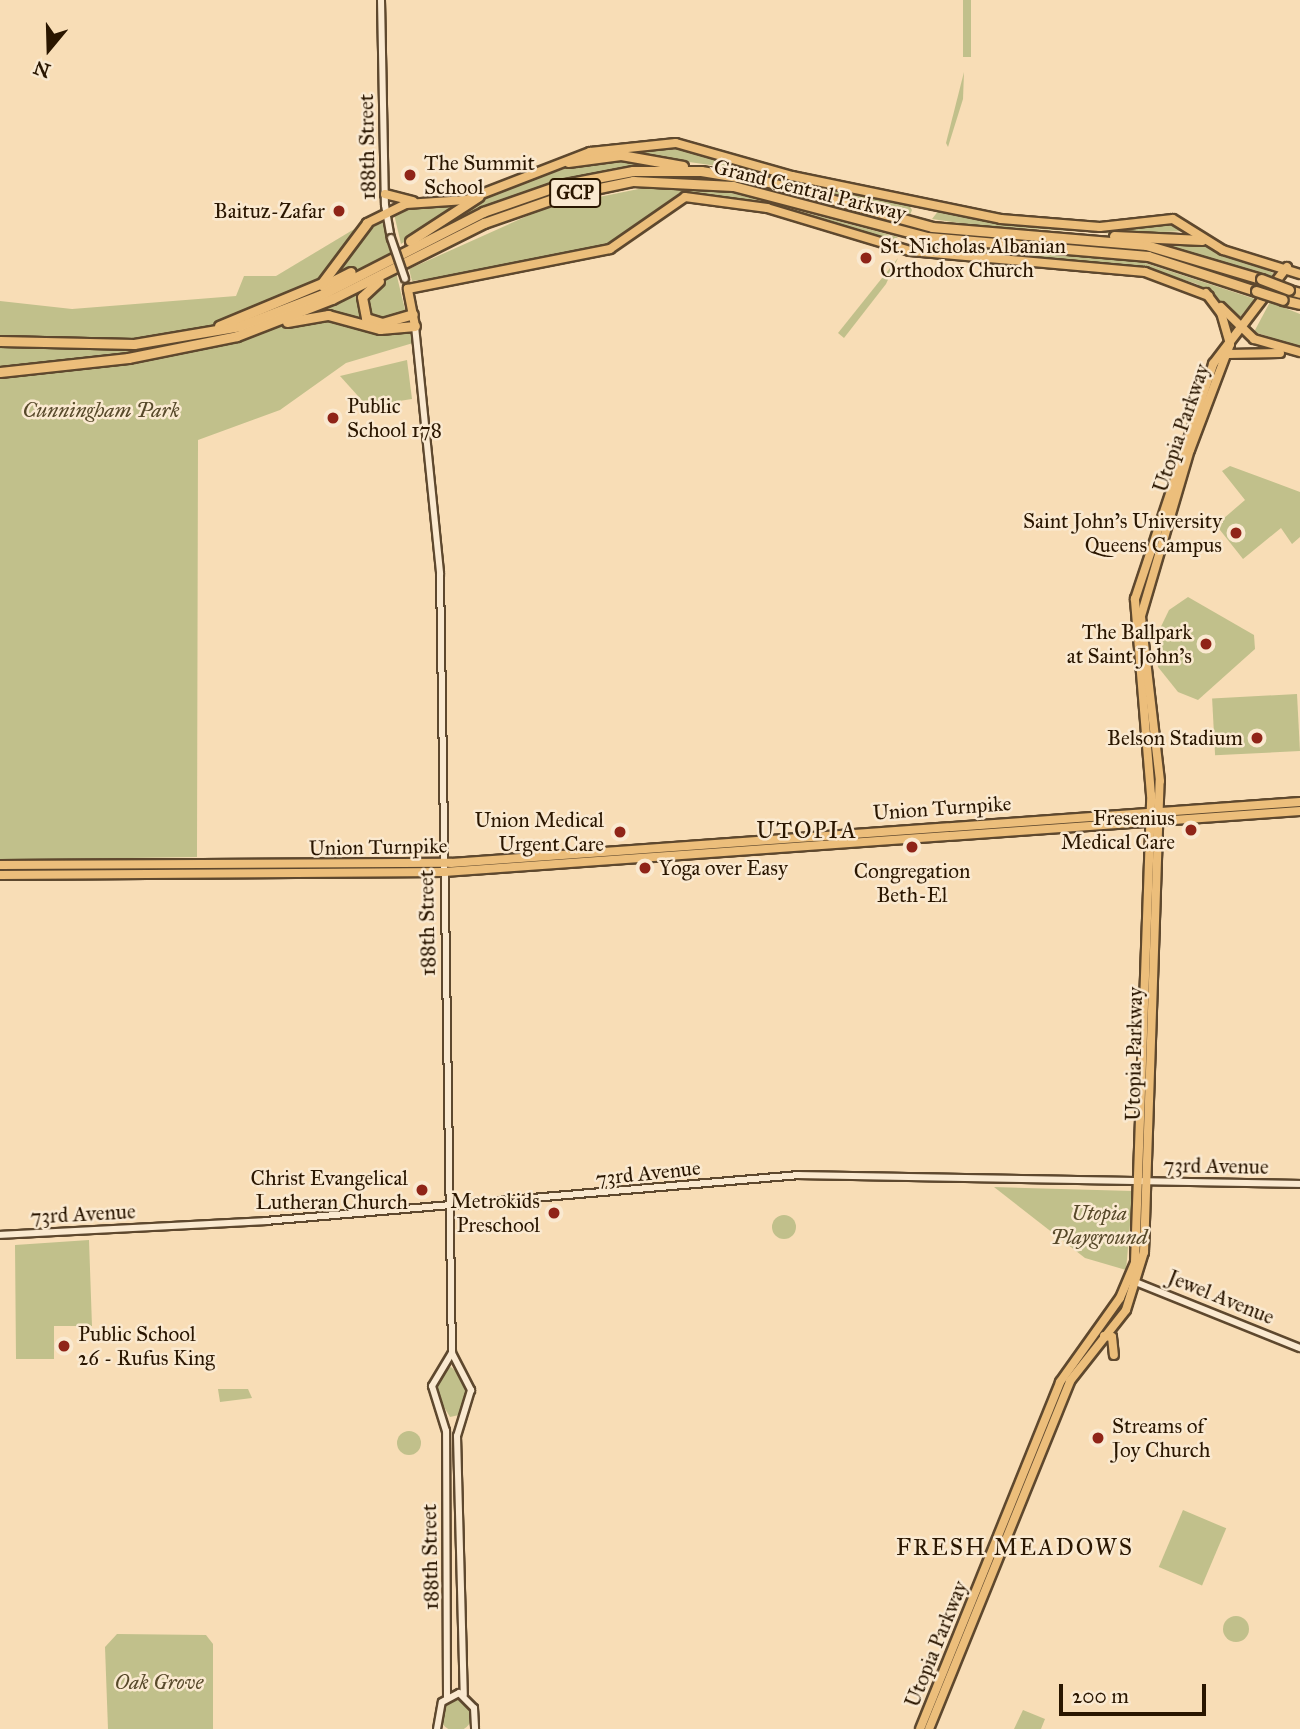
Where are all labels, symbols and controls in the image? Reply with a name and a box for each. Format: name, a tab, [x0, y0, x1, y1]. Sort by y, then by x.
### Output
north arrow	[14, 14, 84, 84]
text: N	[31, 56, 53, 83]
street label: 188th Street	[353, 94, 381, 200]
place label: The Summit School	[424, 150, 535, 200]
street label: Grand Central Parkway	[711, 154, 909, 226]
marker: The Summit School	[402, 167, 418, 183]
road number: GCP	[549, 178, 601, 209]
place label: Baituz-Zafar	[214, 198, 325, 224]
marker: Baituz-Zafar	[331, 203, 347, 219]
place label: St. Nicholas Albanian Orthodox Church	[880, 233, 1066, 283]
marker: St. Nicholas Albanian Orthodox Church	[858, 250, 874, 266]
street label: Utopia Parkway	[1147, 361, 1215, 495]
place label: Public School 178	[347, 393, 442, 443]
park label: Cunningham Park	[22, 397, 180, 423]
marker: Public School 178	[325, 410, 341, 426]
place label: Saint John's University Queens Campus	[1023, 508, 1222, 558]
marker: Saint John's University Queens Campus	[1228, 525, 1244, 541]
place label: The Ballpark at Saint John's	[1067, 619, 1192, 669]
marker: The Ballpark at Saint John's	[1198, 636, 1214, 652]
place label: Belson Stadium	[1107, 725, 1243, 751]
marker: Belson Stadium	[1249, 730, 1265, 746]
street label: Union Turnpike	[872, 791, 1012, 825]
place label: Fresenius Medical Care	[1061, 805, 1175, 855]
place label: Union Medical Urgent Care	[474, 807, 604, 857]
district label: UTOPIA	[757, 816, 857, 844]
marker: Fresenius Medical Care	[1181, 820, 1201, 840]
marker: Union Medical Urgent Care	[610, 822, 630, 842]
street label: Union Turnpike	[308, 833, 448, 861]
marker: Congregation Beth-El	[904, 839, 920, 855]
place label: Yoga over Easy	[659, 855, 788, 881]
place label: Congregation Beth-El	[854, 858, 970, 908]
marker: Yoga over Easy	[637, 860, 653, 876]
street label: 188th Street	[413, 870, 441, 976]
street label: Utopia Parkway	[1120, 987, 1148, 1121]
street label: 73rd Avenue	[1163, 1152, 1269, 1180]
street label: 73rd Avenue	[594, 1155, 702, 1191]
place label: Christ Evangelical Lutheran Church	[251, 1165, 408, 1215]
marker: Christ Evangelical Lutheran Church	[414, 1182, 430, 1198]
place label: Metrokids Preschool	[450, 1188, 540, 1238]
street label: 73rd Avenue	[30, 1199, 136, 1229]
park label: Utopia Playground	[1050, 1200, 1148, 1250]
marker: Metrokids Preschool	[546, 1205, 562, 1221]
street label: Jewel Avenue	[1164, 1264, 1278, 1330]
place label: Public School 26 - Rufus King	[78, 1321, 215, 1371]
marker: Public School 26 - Rufus King	[56, 1338, 72, 1354]
place label: Streams of Joy Church	[1112, 1413, 1210, 1463]
marker: Streams of Joy Church	[1090, 1430, 1106, 1446]
street label: 188th Street	[416, 1504, 444, 1610]
district label: FRESH MEADOWS	[898, 1533, 1132, 1561]
street label: Utopia Parkway	[899, 1577, 973, 1711]
park label: Oak Grove	[115, 1669, 203, 1695]
scale bar	[1062, 1670, 1209, 1714]
text: 200 m	[1072, 1683, 1129, 1709]

